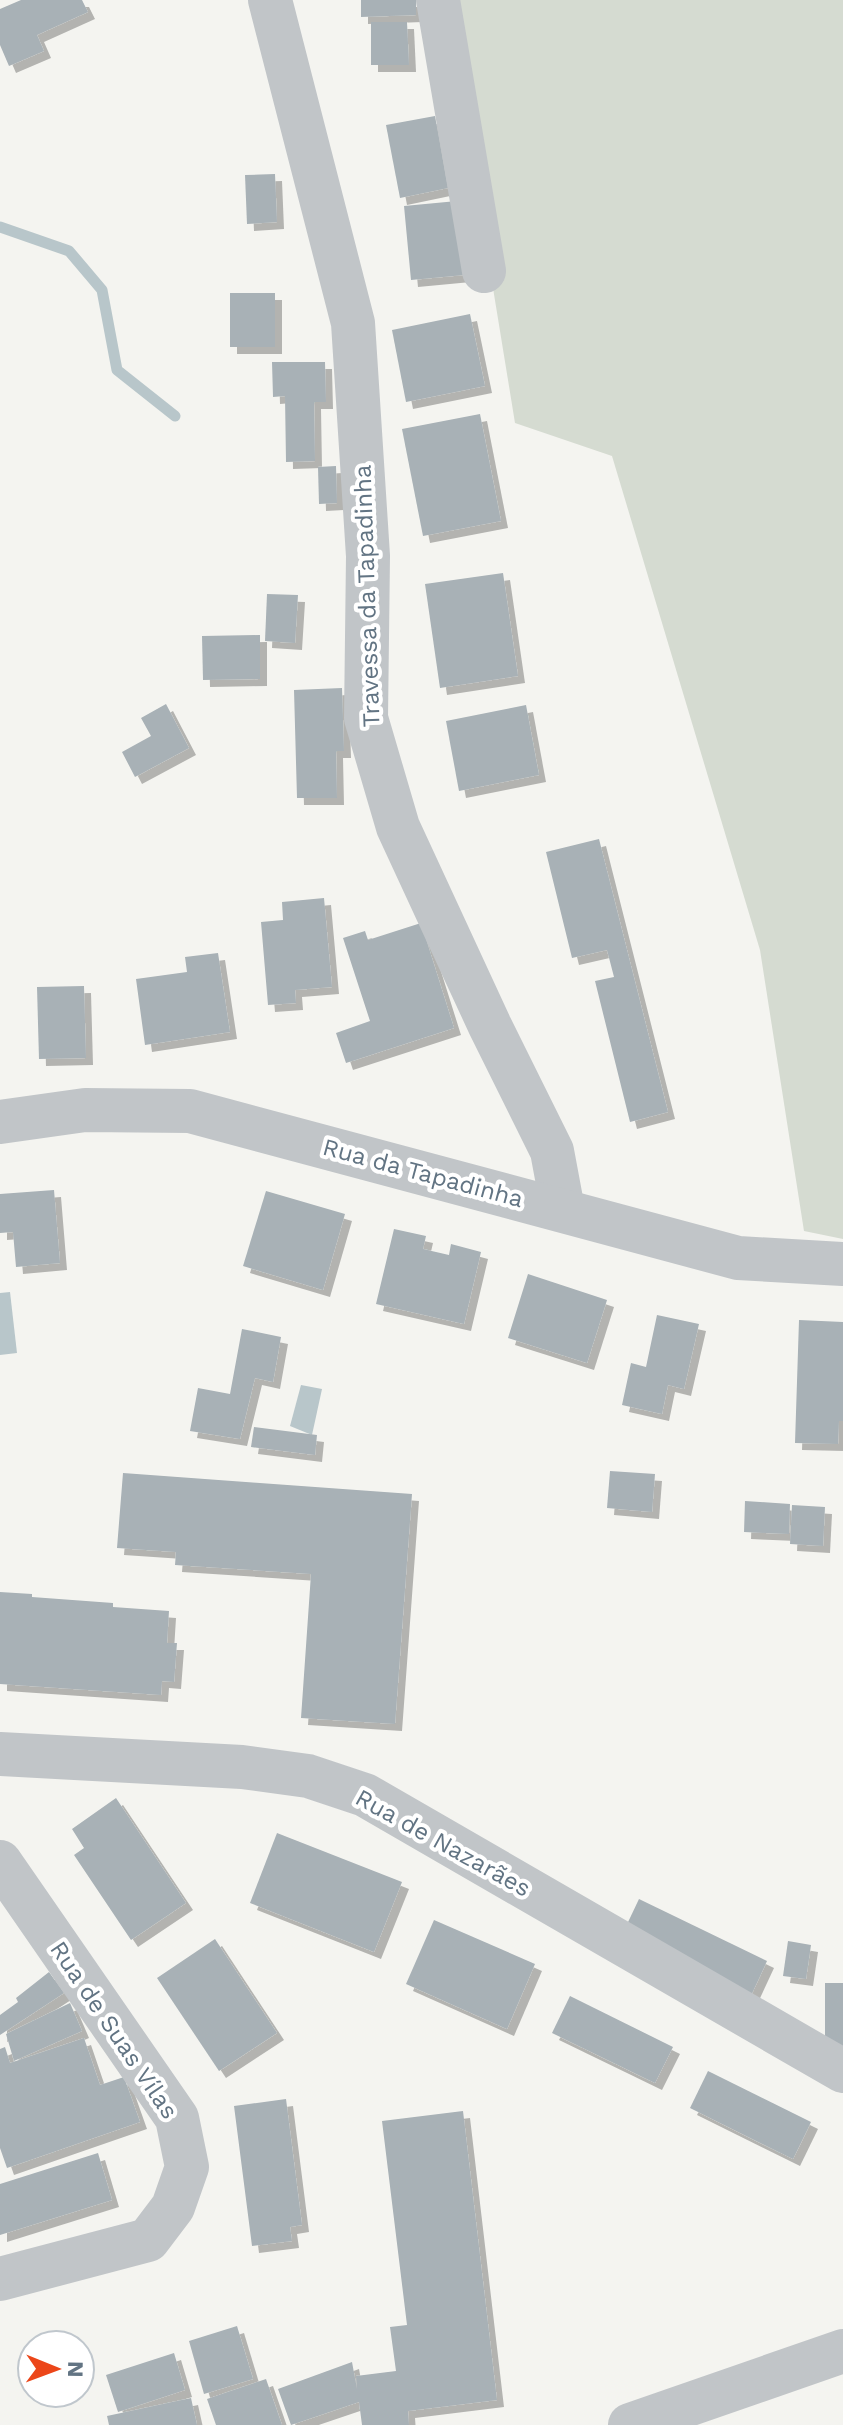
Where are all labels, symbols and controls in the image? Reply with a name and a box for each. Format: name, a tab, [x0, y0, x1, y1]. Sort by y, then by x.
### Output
street label: Travessa da Tapadinha	[348, 464, 386, 728]
street label: Rua da Tapadinha	[320, 1133, 526, 1213]
street label: Rua de Nazarães	[351, 1783, 535, 1903]
street label: Rua de Suas Vílas	[44, 1936, 184, 2124]
north arrow	[16, 2329, 96, 2409]
text: N	[63, 2361, 88, 2378]

